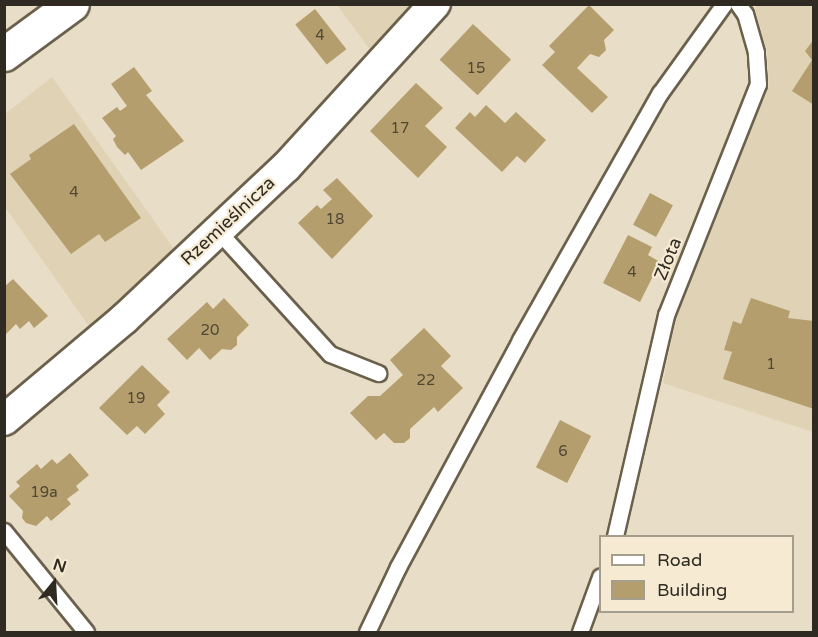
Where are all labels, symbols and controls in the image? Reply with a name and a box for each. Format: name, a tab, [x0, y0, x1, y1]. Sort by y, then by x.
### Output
house number: 4	[315, 27, 325, 45]
house number: 15	[467, 60, 485, 78]
house number: 17	[391, 120, 409, 138]
street label: Rzemieślnicza	[177, 172, 279, 270]
house number: 4	[69, 184, 79, 202]
house number: 18	[326, 211, 344, 229]
street label: Złota	[650, 235, 686, 283]
house number: 4	[627, 264, 637, 282]
house number: 20	[201, 322, 219, 340]
house number: 1	[766, 356, 776, 374]
house number: 22	[417, 372, 435, 390]
house number: 19	[127, 390, 145, 408]
house number: 6	[558, 443, 568, 461]
house number: 19a	[30, 484, 58, 502]
legend	[599, 535, 794, 613]
text: Road	[657, 549, 702, 571]
north arrow	[24, 553, 84, 613]
text: N	[50, 554, 69, 577]
text: Building	[657, 579, 727, 601]

